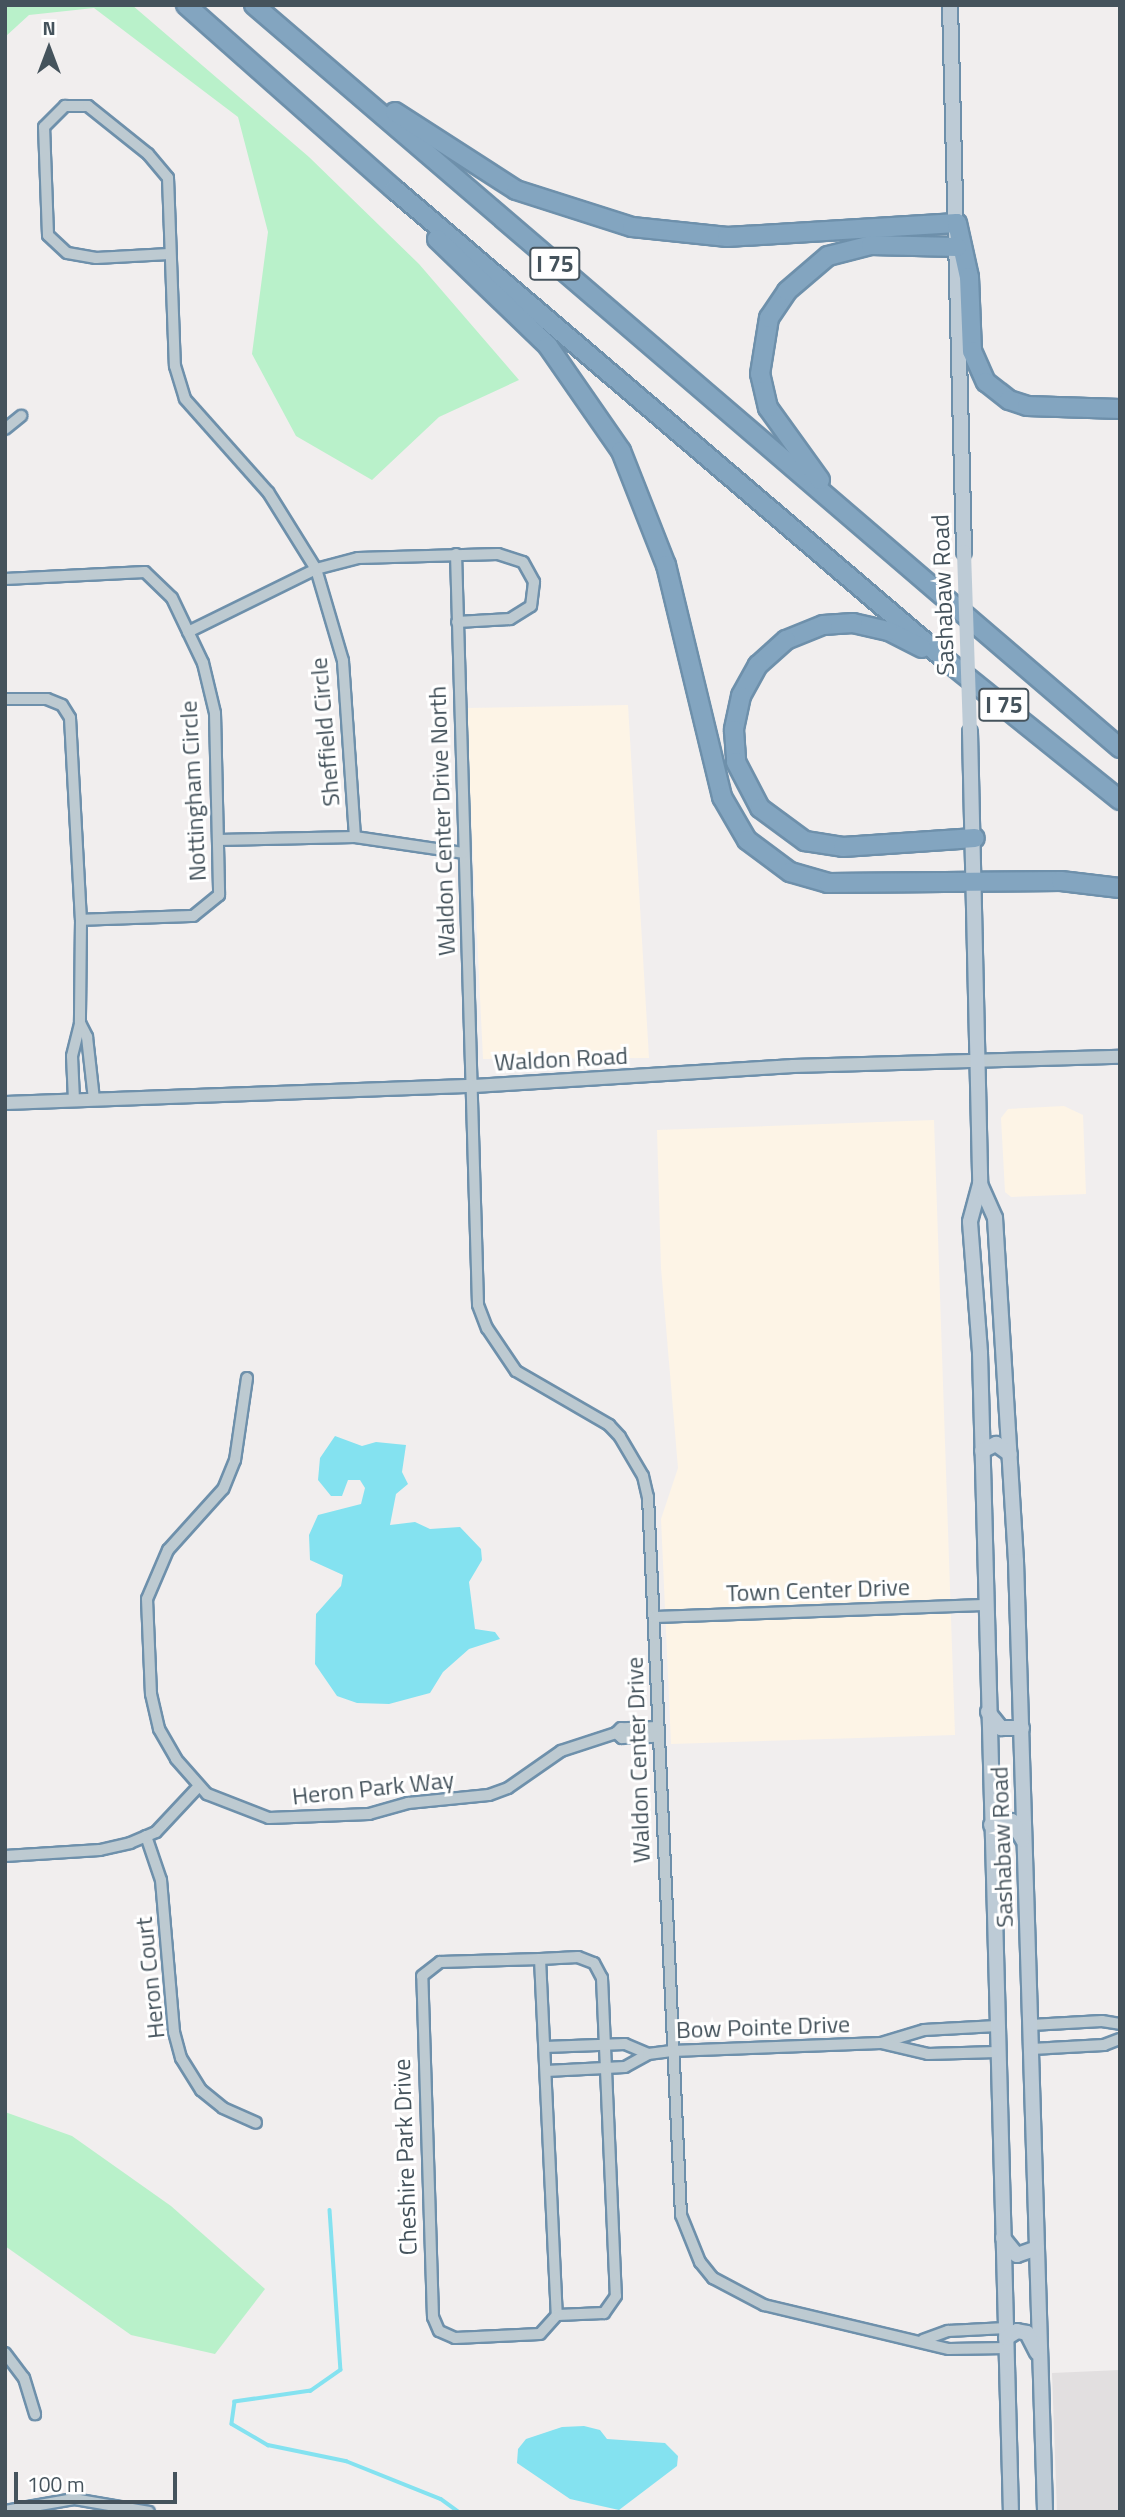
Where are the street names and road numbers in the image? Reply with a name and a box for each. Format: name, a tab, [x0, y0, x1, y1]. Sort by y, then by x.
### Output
road number: I 75	[529, 244, 581, 284]
street label: Sashabaw Road	[926, 514, 960, 676]
street label: Sheffield Circle	[304, 656, 346, 808]
road number: I 75	[978, 685, 1030, 724]
street label: Waldon Center Drive North	[423, 686, 461, 956]
street label: Nottingham Circle	[174, 700, 212, 882]
street label: Waldon Road	[493, 1041, 629, 1077]
street label: Town Center Drive	[726, 1572, 910, 1608]
street label: Waldon Center Drive	[620, 1656, 656, 1864]
street label: Heron Park Way	[291, 1765, 455, 1811]
street label: Sashabaw Road	[985, 1766, 1019, 1928]
street label: Heron Court	[129, 1916, 171, 2040]
street label: Bow Pointe Drive	[676, 2010, 850, 2044]
street label: Cheshire Park Drive	[387, 2058, 423, 2256]

